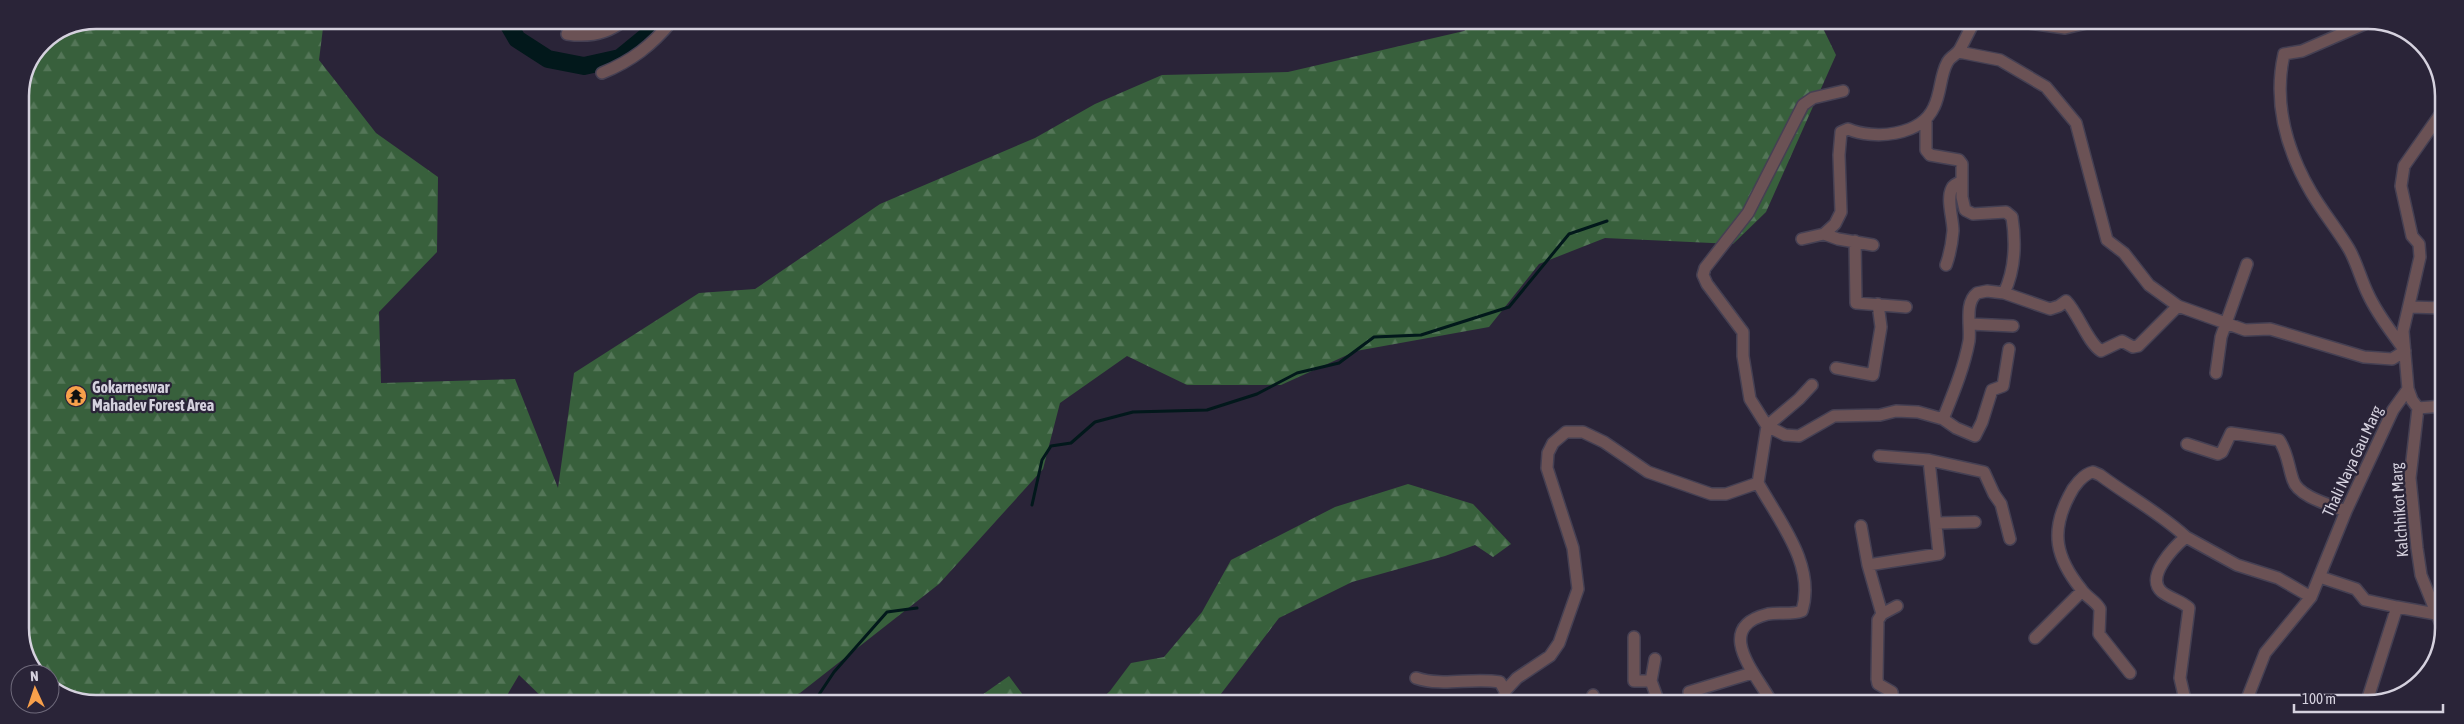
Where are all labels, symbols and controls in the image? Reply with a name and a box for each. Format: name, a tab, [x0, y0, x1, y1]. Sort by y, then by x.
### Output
place label: Gokarneswar Mahadev Forest Area	[92, 378, 214, 414]
temple icon: Gokarneswar Mahadev Forest Area	[64, 384, 88, 408]
street label: Thali Naya Gau Marg	[2318, 403, 2386, 520]
street label: Kalchhikot Marg	[2387, 462, 2412, 558]
north arrow	[10, 664, 60, 714]
text: N	[30, 668, 39, 684]
scale bar	[2294, 682, 2443, 714]
text: 100 m	[2302, 690, 2336, 707]

